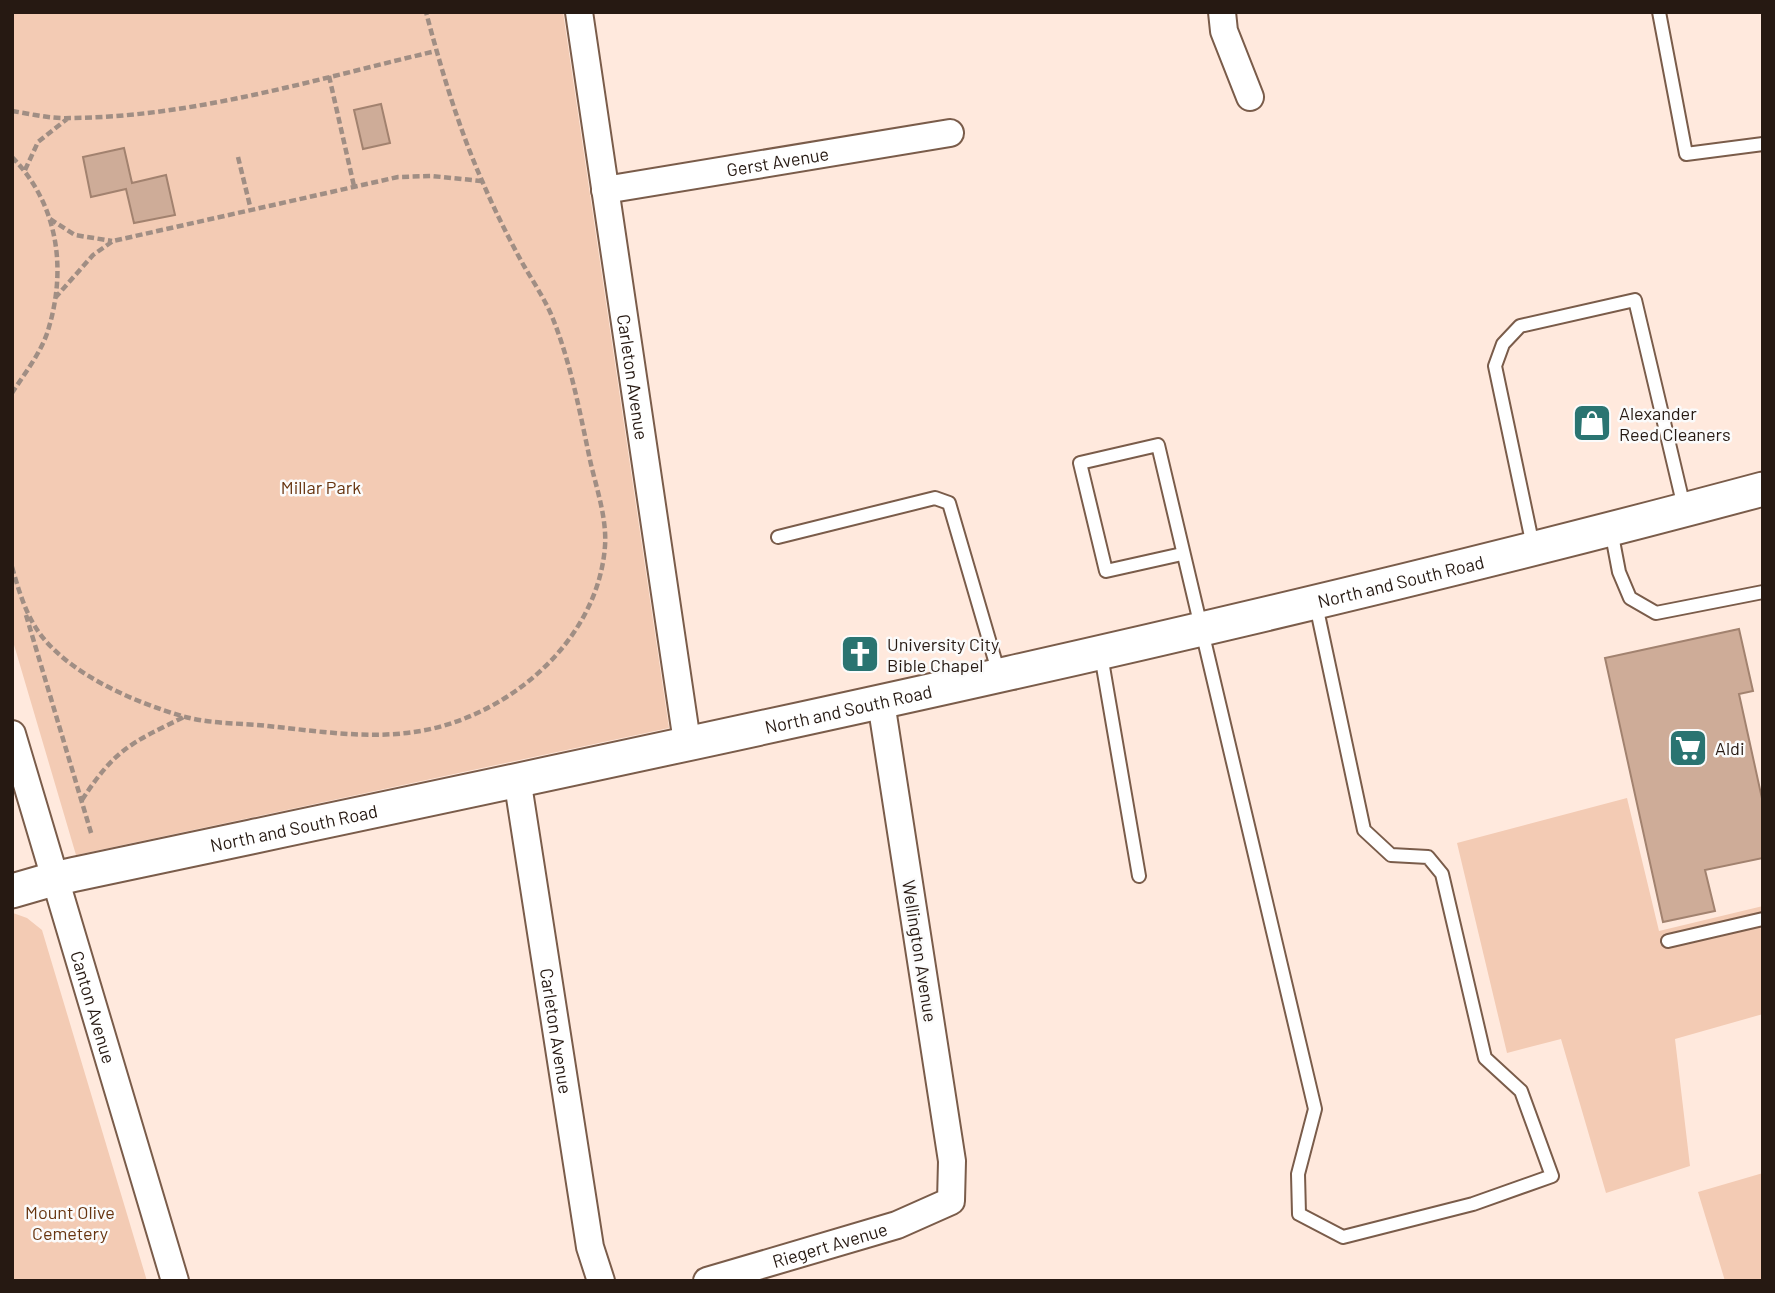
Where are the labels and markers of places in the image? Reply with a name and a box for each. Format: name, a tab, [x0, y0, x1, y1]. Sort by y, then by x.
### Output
shop icon: Alexander Reed Cleaners	[1571, 402, 1613, 444]
place label: Alexander Reed Cleaners	[1619, 402, 1731, 445]
church icon: University City Bible Chapel	[839, 633, 881, 675]
place label: University City Bible Chapel	[887, 633, 999, 676]
supermarket icon: Aldi	[1667, 727, 1709, 769]
place label: Aldi	[1715, 737, 1744, 759]

